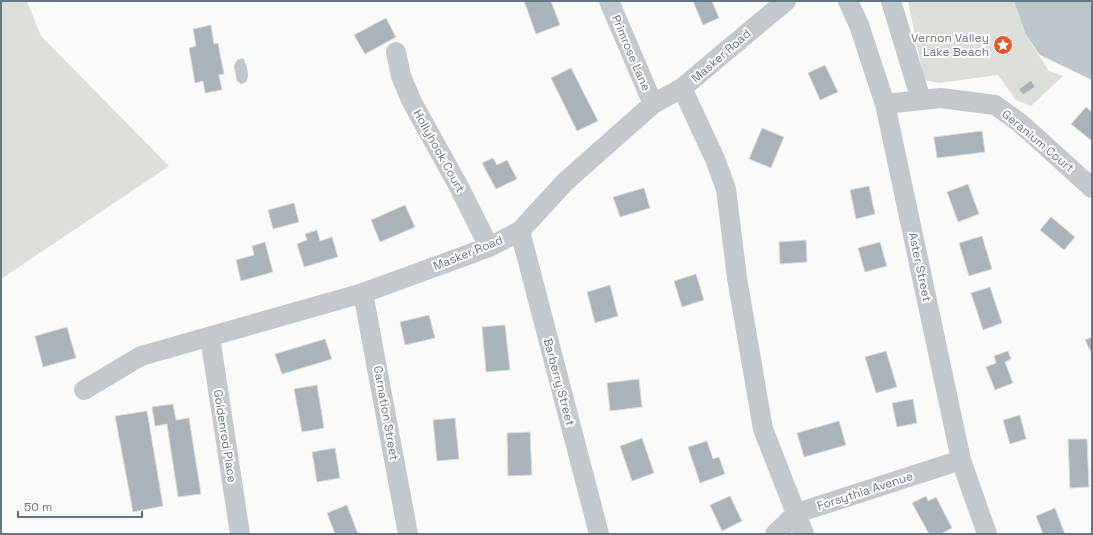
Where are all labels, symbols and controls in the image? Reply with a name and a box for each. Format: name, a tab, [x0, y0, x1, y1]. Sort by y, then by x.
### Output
street label: Primrose Lane	[608, 13, 654, 93]
street label: Masker Road	[688, 26, 754, 86]
place label: Vernon Valley Lake Beach	[911, 30, 989, 60]
place icon: Vernon Valley Lake Beach	[992, 34, 1014, 56]
street label: Geranium Court	[998, 106, 1078, 176]
street label: Hollyhock Court	[410, 107, 468, 195]
street label: Aster Street	[905, 231, 935, 303]
street label: Masker Road	[431, 232, 505, 274]
street label: Barberry Street	[540, 336, 578, 428]
street label: Carnation Street	[370, 364, 402, 462]
street label: Goldenrod Place	[210, 388, 240, 484]
street label: Forsythia Avenue	[815, 468, 915, 514]
scale bar	[18, 493, 142, 519]
text: 50 m	[24, 499, 52, 515]

